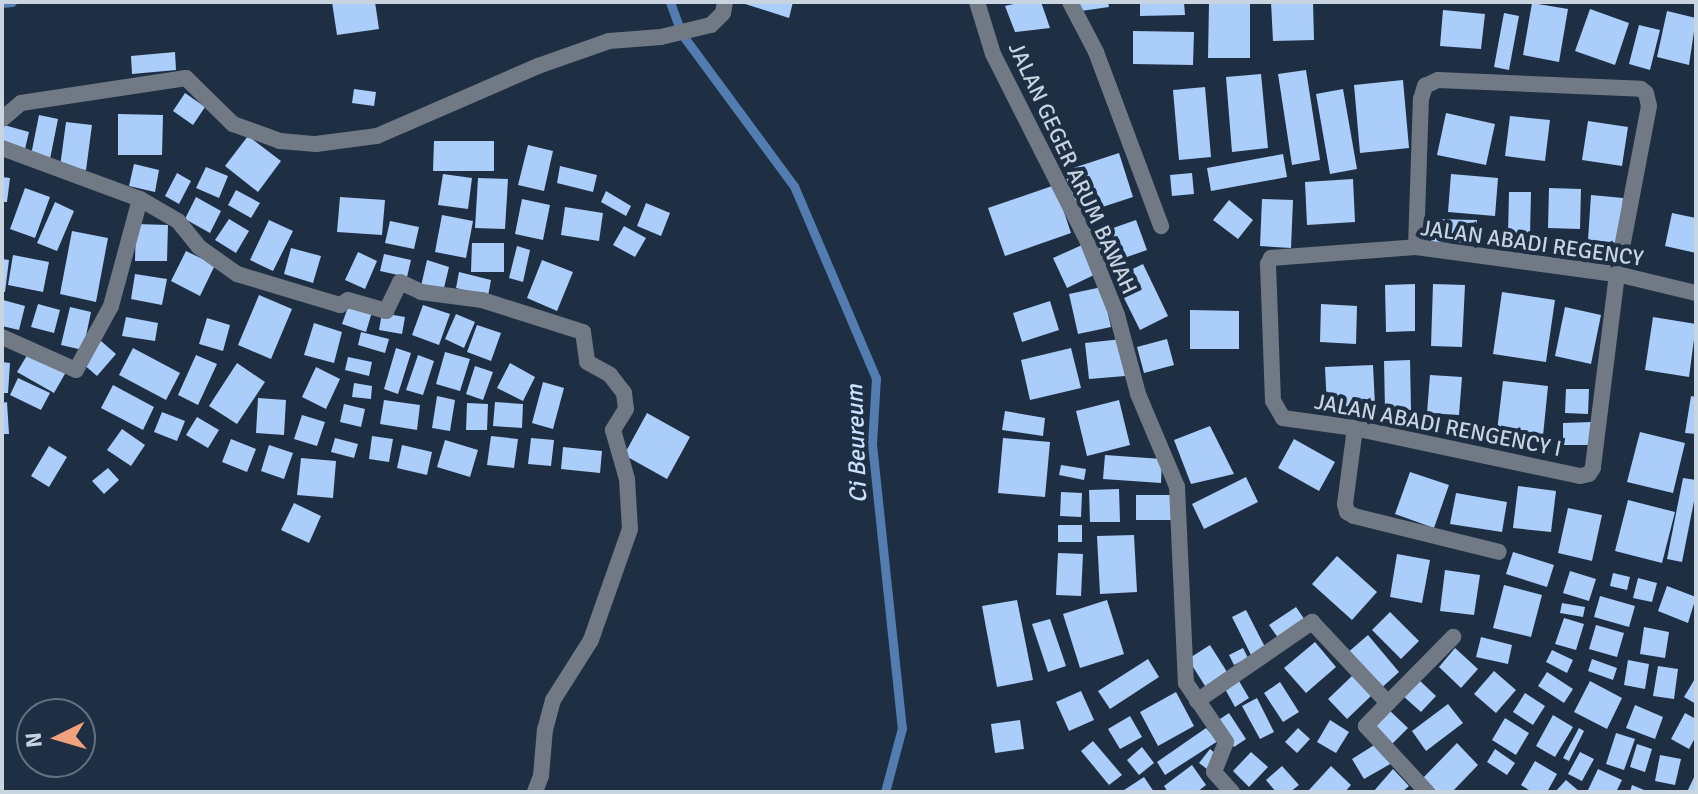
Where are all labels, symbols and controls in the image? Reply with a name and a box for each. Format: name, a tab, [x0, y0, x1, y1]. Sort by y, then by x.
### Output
street label: JALAN GEGER ARUM BAWAH	[1003, 38, 1143, 298]
street label: JALAN ABADI REGENCY	[1419, 214, 1645, 272]
water label: Ci Beureum	[841, 384, 873, 504]
street label: JALAN ABADI RENGENCY I	[1312, 388, 1564, 462]
north arrow	[16, 698, 96, 778]
text: N	[19, 731, 48, 749]

